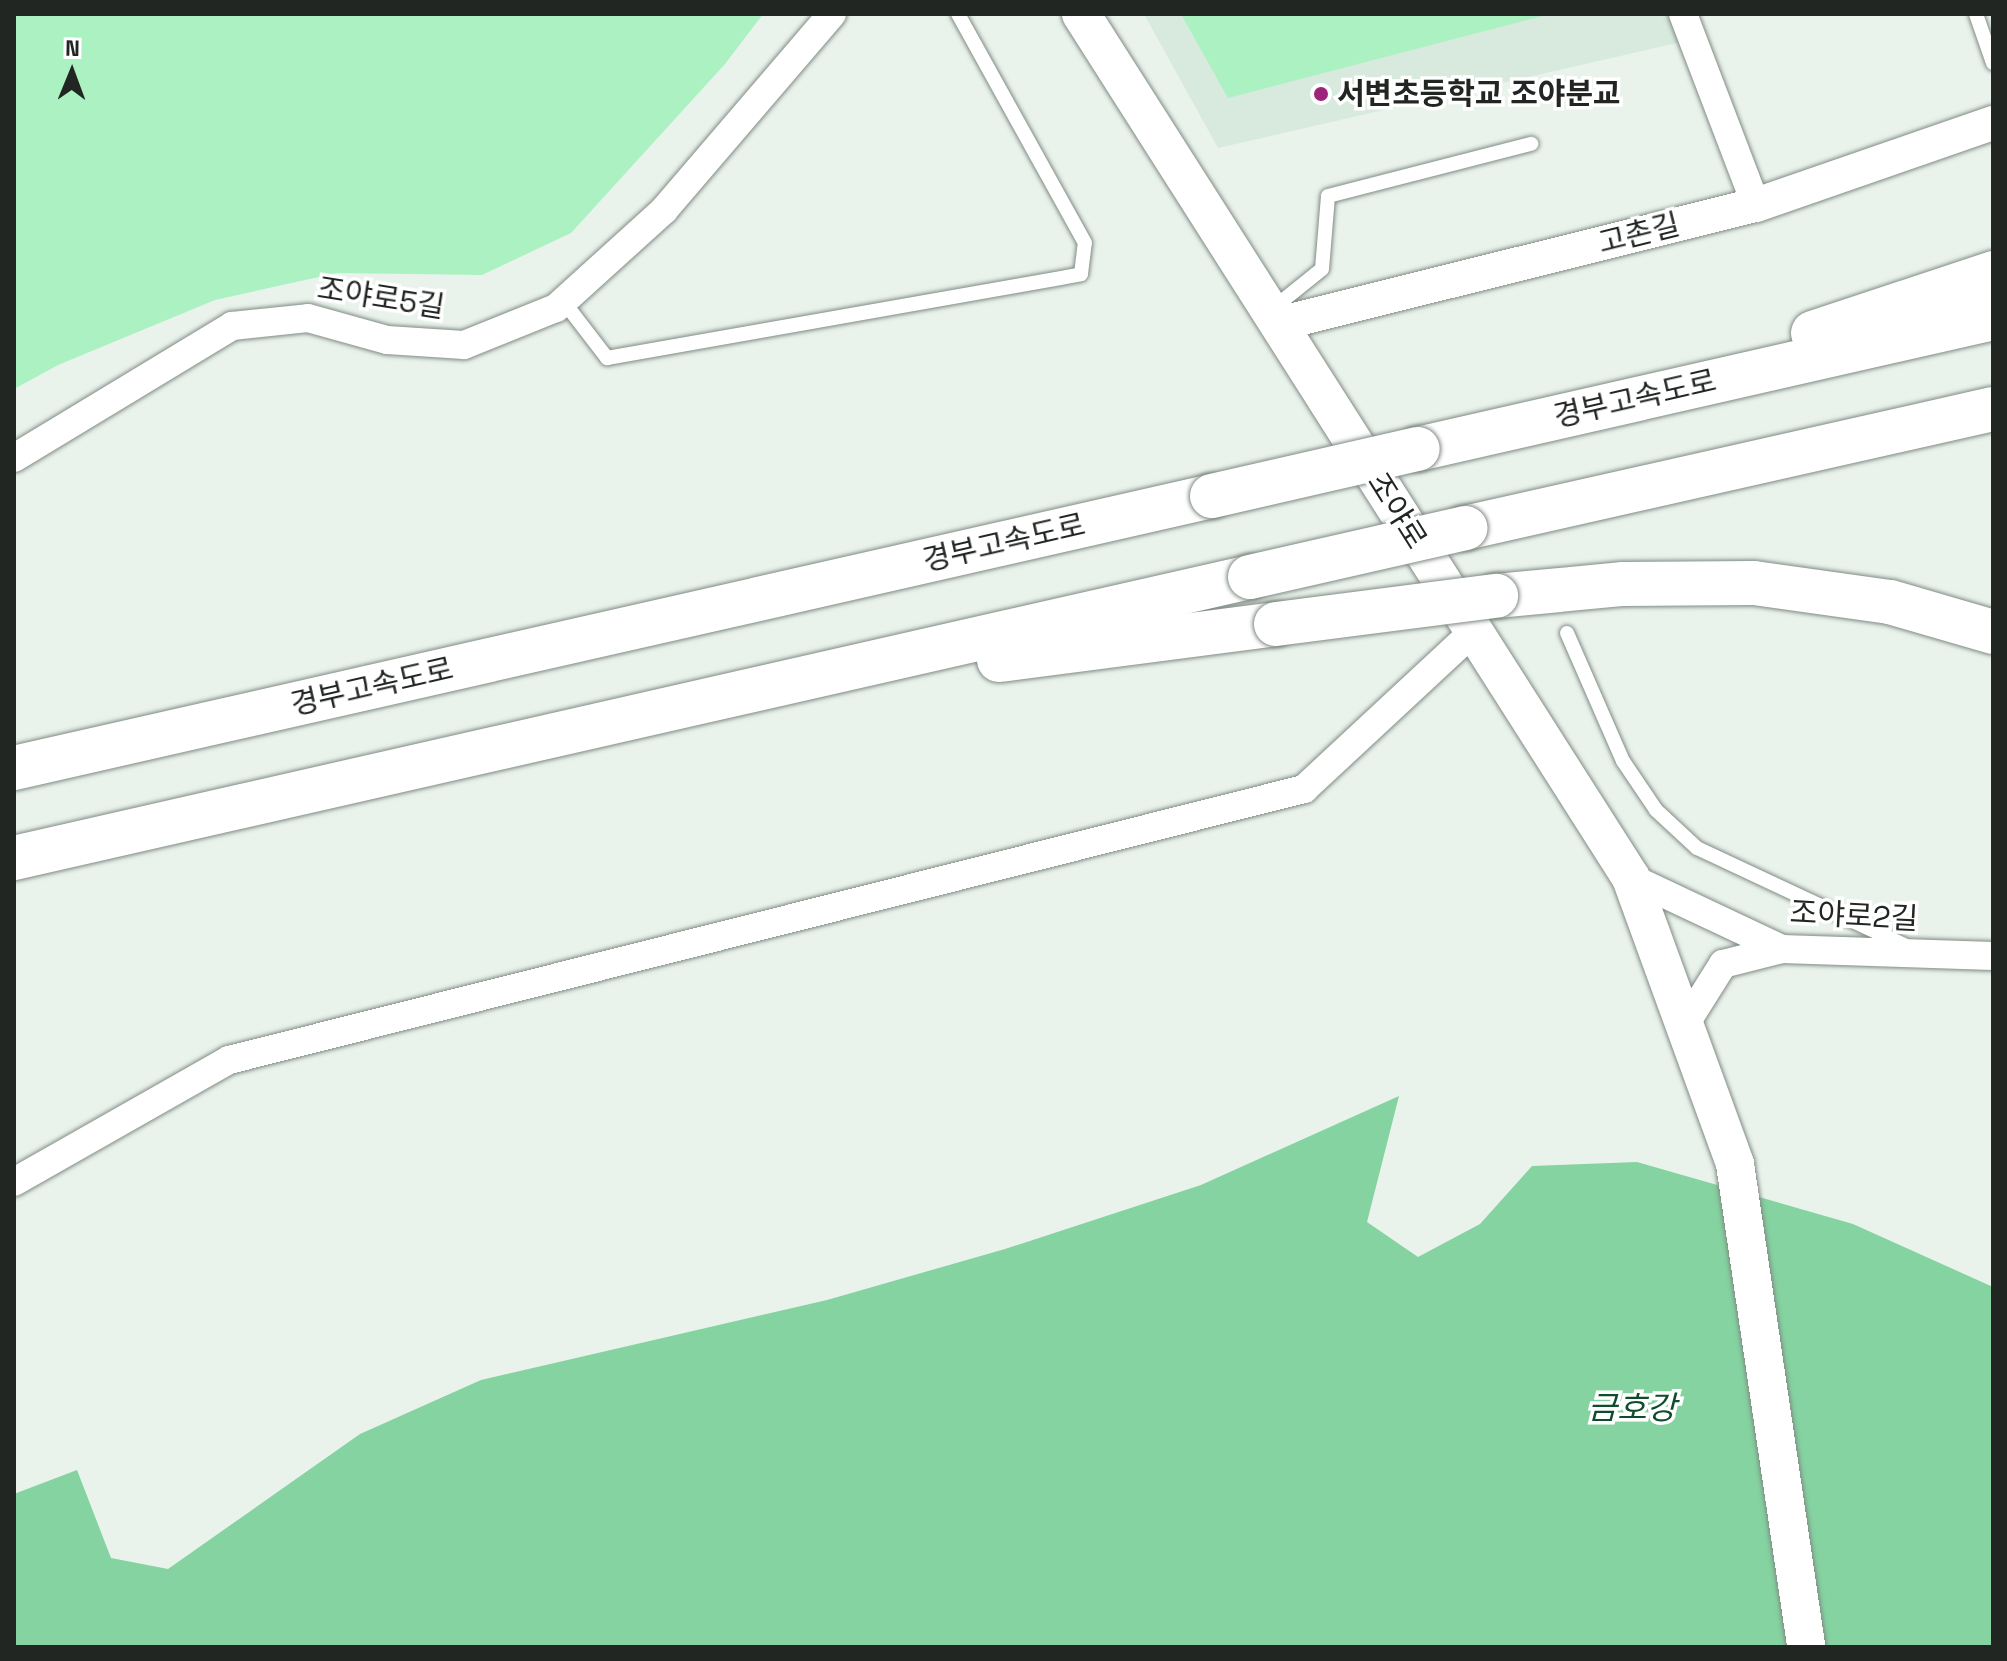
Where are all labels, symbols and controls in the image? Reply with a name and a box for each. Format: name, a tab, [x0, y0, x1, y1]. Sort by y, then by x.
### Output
north arrow	[32, 32, 112, 112]
text: N	[65, 34, 80, 62]
place label: 서변초등학교 조야분교	[1337, 76, 1621, 112]
marker: 서변초등학교 조야분교	[1312, 85, 1330, 103]
street label: 고촌길	[1594, 207, 1684, 261]
street label: 조야로5길	[315, 270, 447, 326]
street label: 경부고속도로	[1550, 363, 1720, 435]
street label: 조야로	[1360, 466, 1434, 556]
street label: 경부고속도로	[919, 507, 1089, 579]
street label: 경부고속도로	[287, 651, 457, 723]
street label: 조야로2길	[1789, 895, 1919, 937]
water label: 금호강	[1588, 1389, 1676, 1427]

